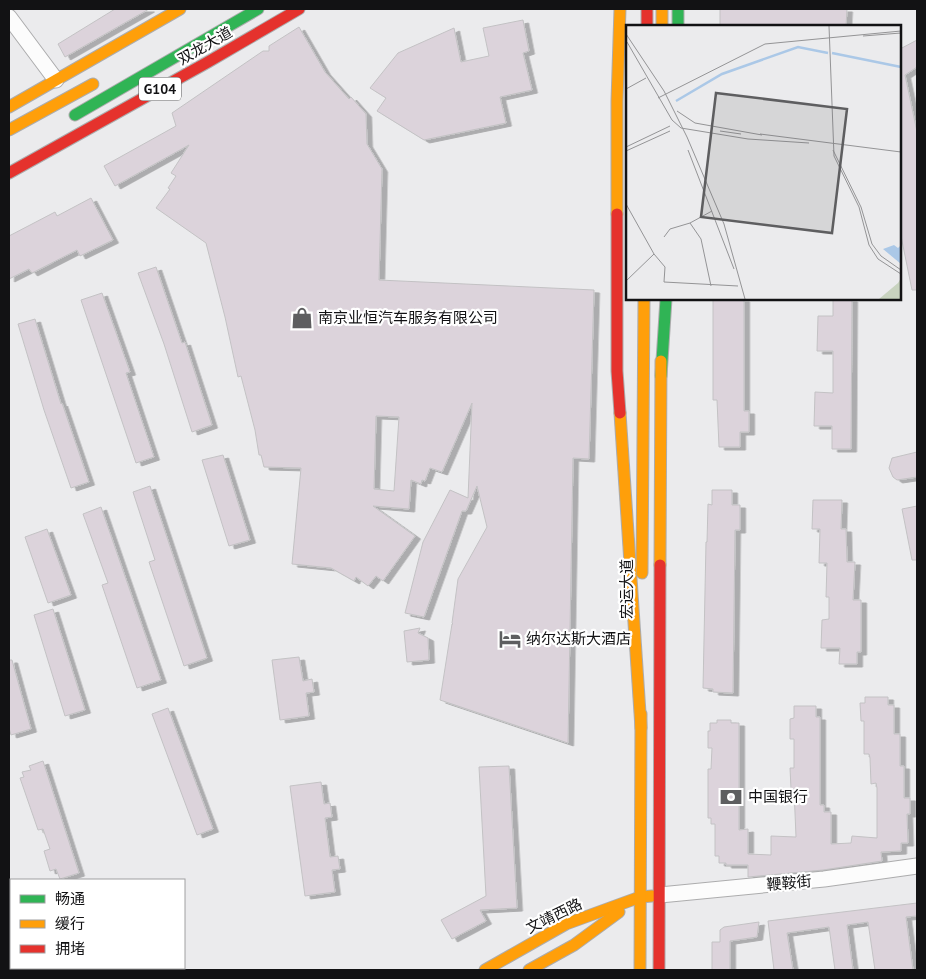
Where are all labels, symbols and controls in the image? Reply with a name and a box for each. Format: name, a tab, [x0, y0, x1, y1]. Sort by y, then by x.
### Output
street label: 双龙大道	[174, 22, 235, 69]
inset map	[626, 25, 901, 300]
road number: G104	[139, 78, 181, 100]
shop icon: 南京业恒汽车服务有限公司	[289, 305, 315, 331]
place label: 南京业恒汽车服务有限公司	[318, 308, 498, 327]
street label: 宏运大道	[617, 559, 636, 619]
hotel icon: 纳尔达斯大酒店	[497, 626, 523, 652]
place label: 纳尔达斯大酒店	[526, 629, 631, 648]
bank icon: 中国银行	[718, 784, 744, 810]
place label: 中国银行	[748, 787, 808, 806]
street label: 鞭鞍街	[766, 871, 812, 894]
legend	[10, 879, 185, 969]
text: 畅通	[55, 889, 85, 908]
street label: 文靖西路	[523, 894, 585, 937]
text: 缓行	[55, 914, 85, 933]
text: 拥堵	[55, 939, 85, 958]

